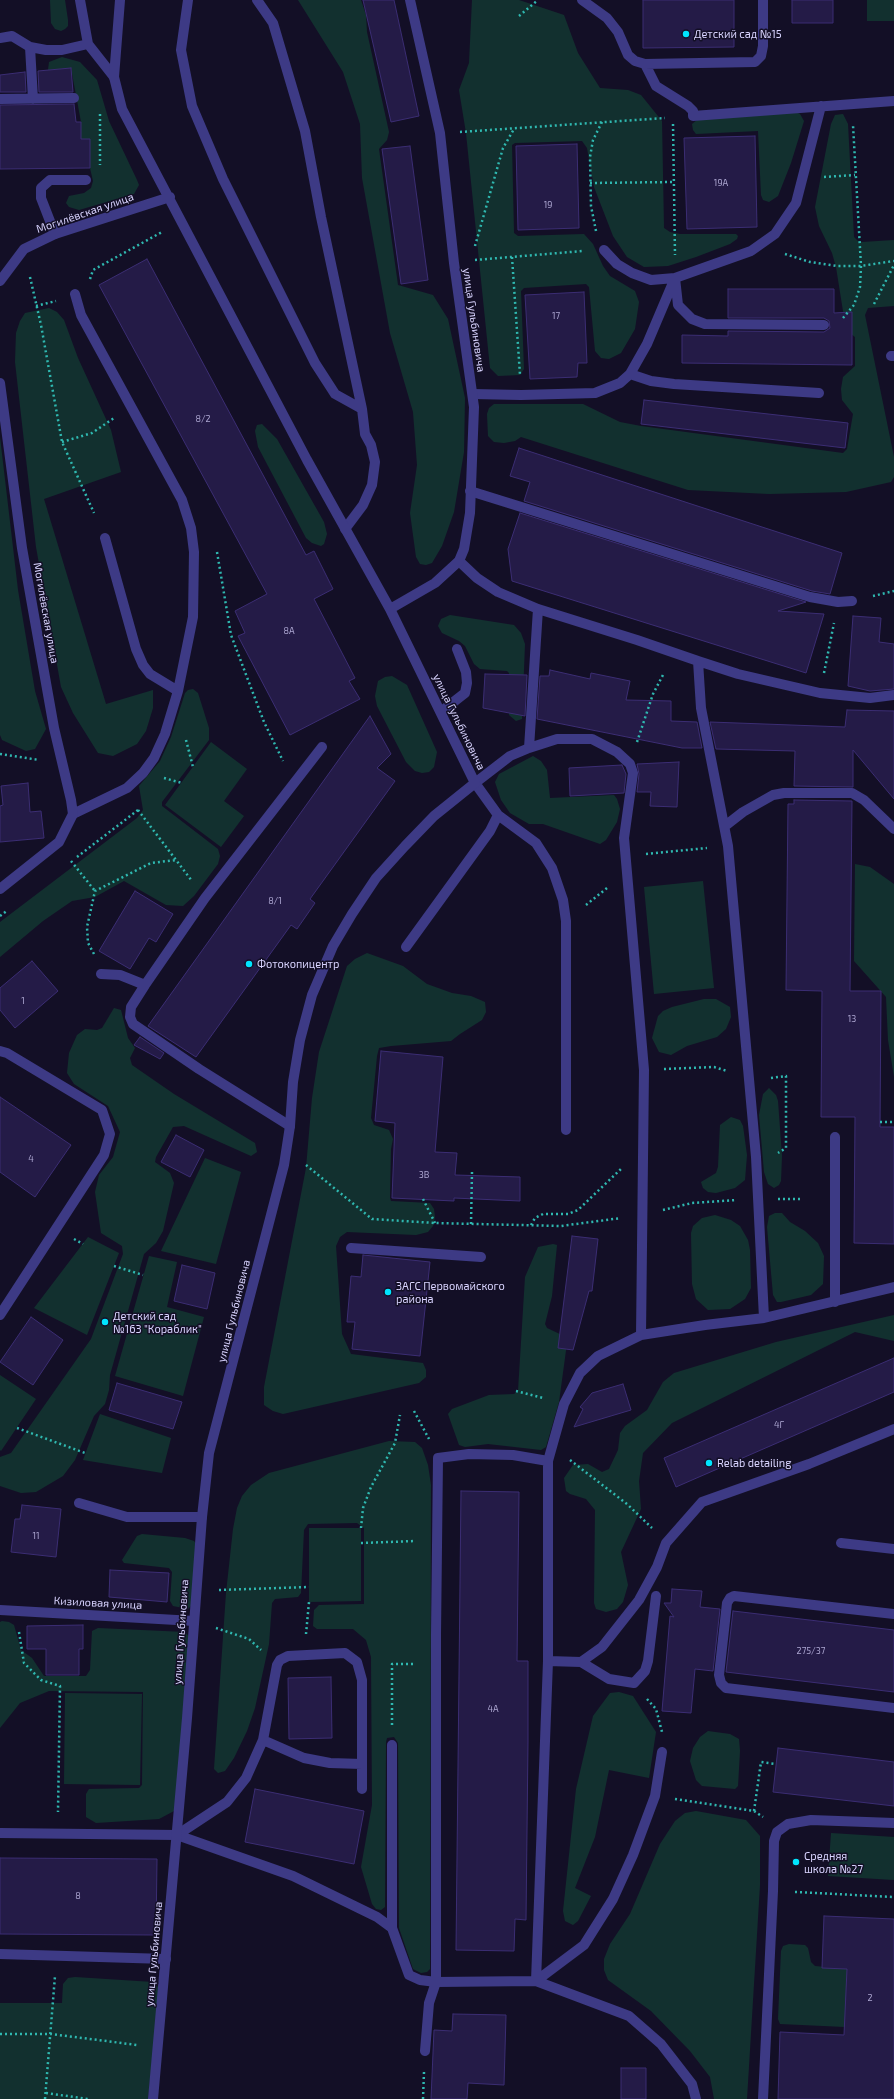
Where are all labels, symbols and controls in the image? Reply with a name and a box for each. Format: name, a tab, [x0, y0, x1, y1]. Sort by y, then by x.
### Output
place label: Детский сад №15	[694, 27, 782, 41]
marker: Детский сад №15	[681, 29, 691, 39]
house number: 19А	[714, 178, 728, 188]
street label: Могилёвская улица	[35, 190, 135, 236]
house number: 19	[544, 200, 552, 210]
street label: улица Гульбиновича	[460, 267, 488, 373]
house number: 17	[552, 311, 560, 321]
house number: 8/2	[195, 414, 211, 424]
street label: Могилёвская улица	[31, 562, 61, 664]
house number: 8А	[283, 626, 295, 636]
street label: улица Гульбиновича	[430, 672, 488, 772]
house number: 8/1	[268, 896, 282, 906]
place label: Фотокопицентр	[257, 957, 339, 971]
marker: Фотокопицентр	[244, 959, 254, 969]
house number: 1	[21, 996, 25, 1006]
house number: 13	[848, 1014, 856, 1024]
house number: 4	[28, 1154, 34, 1164]
house number: 3В	[419, 1170, 429, 1180]
street label: улица Гульбиновича	[215, 1258, 253, 1364]
place label: ЗАГС Первомайского района	[396, 1279, 505, 1305]
marker: ЗАГС Первомайского района	[383, 1287, 393, 1297]
place label: Детский сад №163 "Кораблик"	[113, 1309, 202, 1335]
marker: Детский сад №163 "Кораблик"	[100, 1317, 110, 1327]
house number: 4Г	[774, 1420, 784, 1430]
place label: Relab detailing	[717, 1456, 791, 1470]
marker: Relab detailing	[704, 1458, 714, 1468]
house number: 11	[32, 1531, 40, 1541]
street label: улица Гульбиновича	[171, 1579, 191, 1685]
street label: Кизиловая улица	[53, 1594, 143, 1612]
house number: 275/37	[797, 1646, 825, 1656]
house number: 4А	[487, 1704, 499, 1714]
place label: Средняя школа №27	[804, 1849, 863, 1875]
marker: Средняя школа №27	[791, 1857, 801, 1867]
house number: 8	[75, 1891, 81, 1901]
street label: улица Гульбиновича	[143, 1901, 165, 2007]
house number: 2	[867, 1993, 873, 2003]

